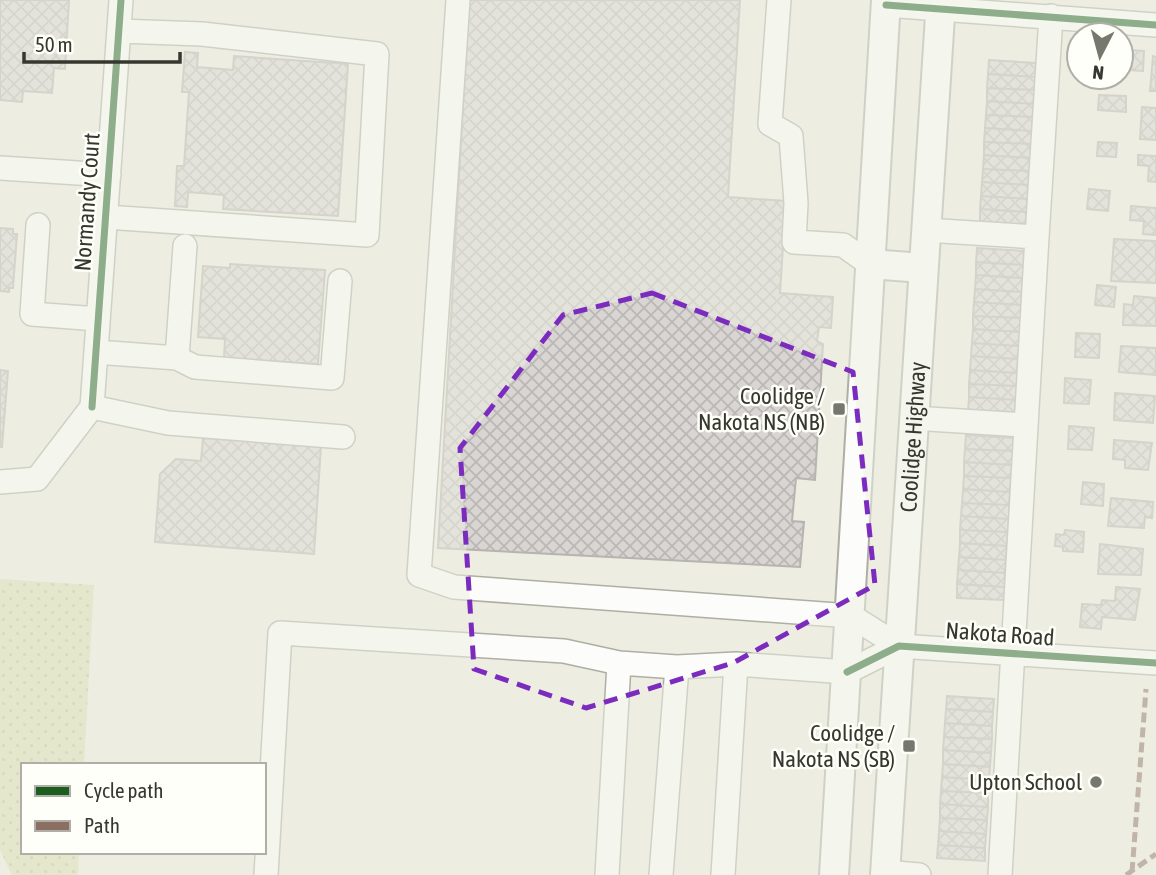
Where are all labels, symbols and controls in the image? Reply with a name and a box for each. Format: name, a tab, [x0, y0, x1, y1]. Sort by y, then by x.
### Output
scale bar	[24, 21, 180, 65]
north arrow	[1065, 21, 1135, 91]
text: 50 m	[35, 32, 73, 56]
text: N	[1091, 61, 1105, 84]
street label: Normandy Court	[69, 132, 105, 272]
street label: Coolidge Highway	[895, 361, 931, 513]
place label: Coolidge / Nakota NS (NB)	[698, 383, 825, 435]
marker: Coolidge / Nakota NS (NB)	[831, 401, 847, 417]
street label: Nakota Road	[945, 617, 1055, 651]
place label: Coolidge / Nakota NS (SB)	[772, 720, 895, 772]
marker: Coolidge / Nakota NS (SB)	[901, 738, 917, 754]
legend	[21, 763, 266, 854]
place label: Upton School	[969, 769, 1082, 795]
marker: Upton School	[1088, 774, 1104, 790]
text: Cycle path	[84, 778, 163, 802]
text: Path	[84, 813, 120, 837]

